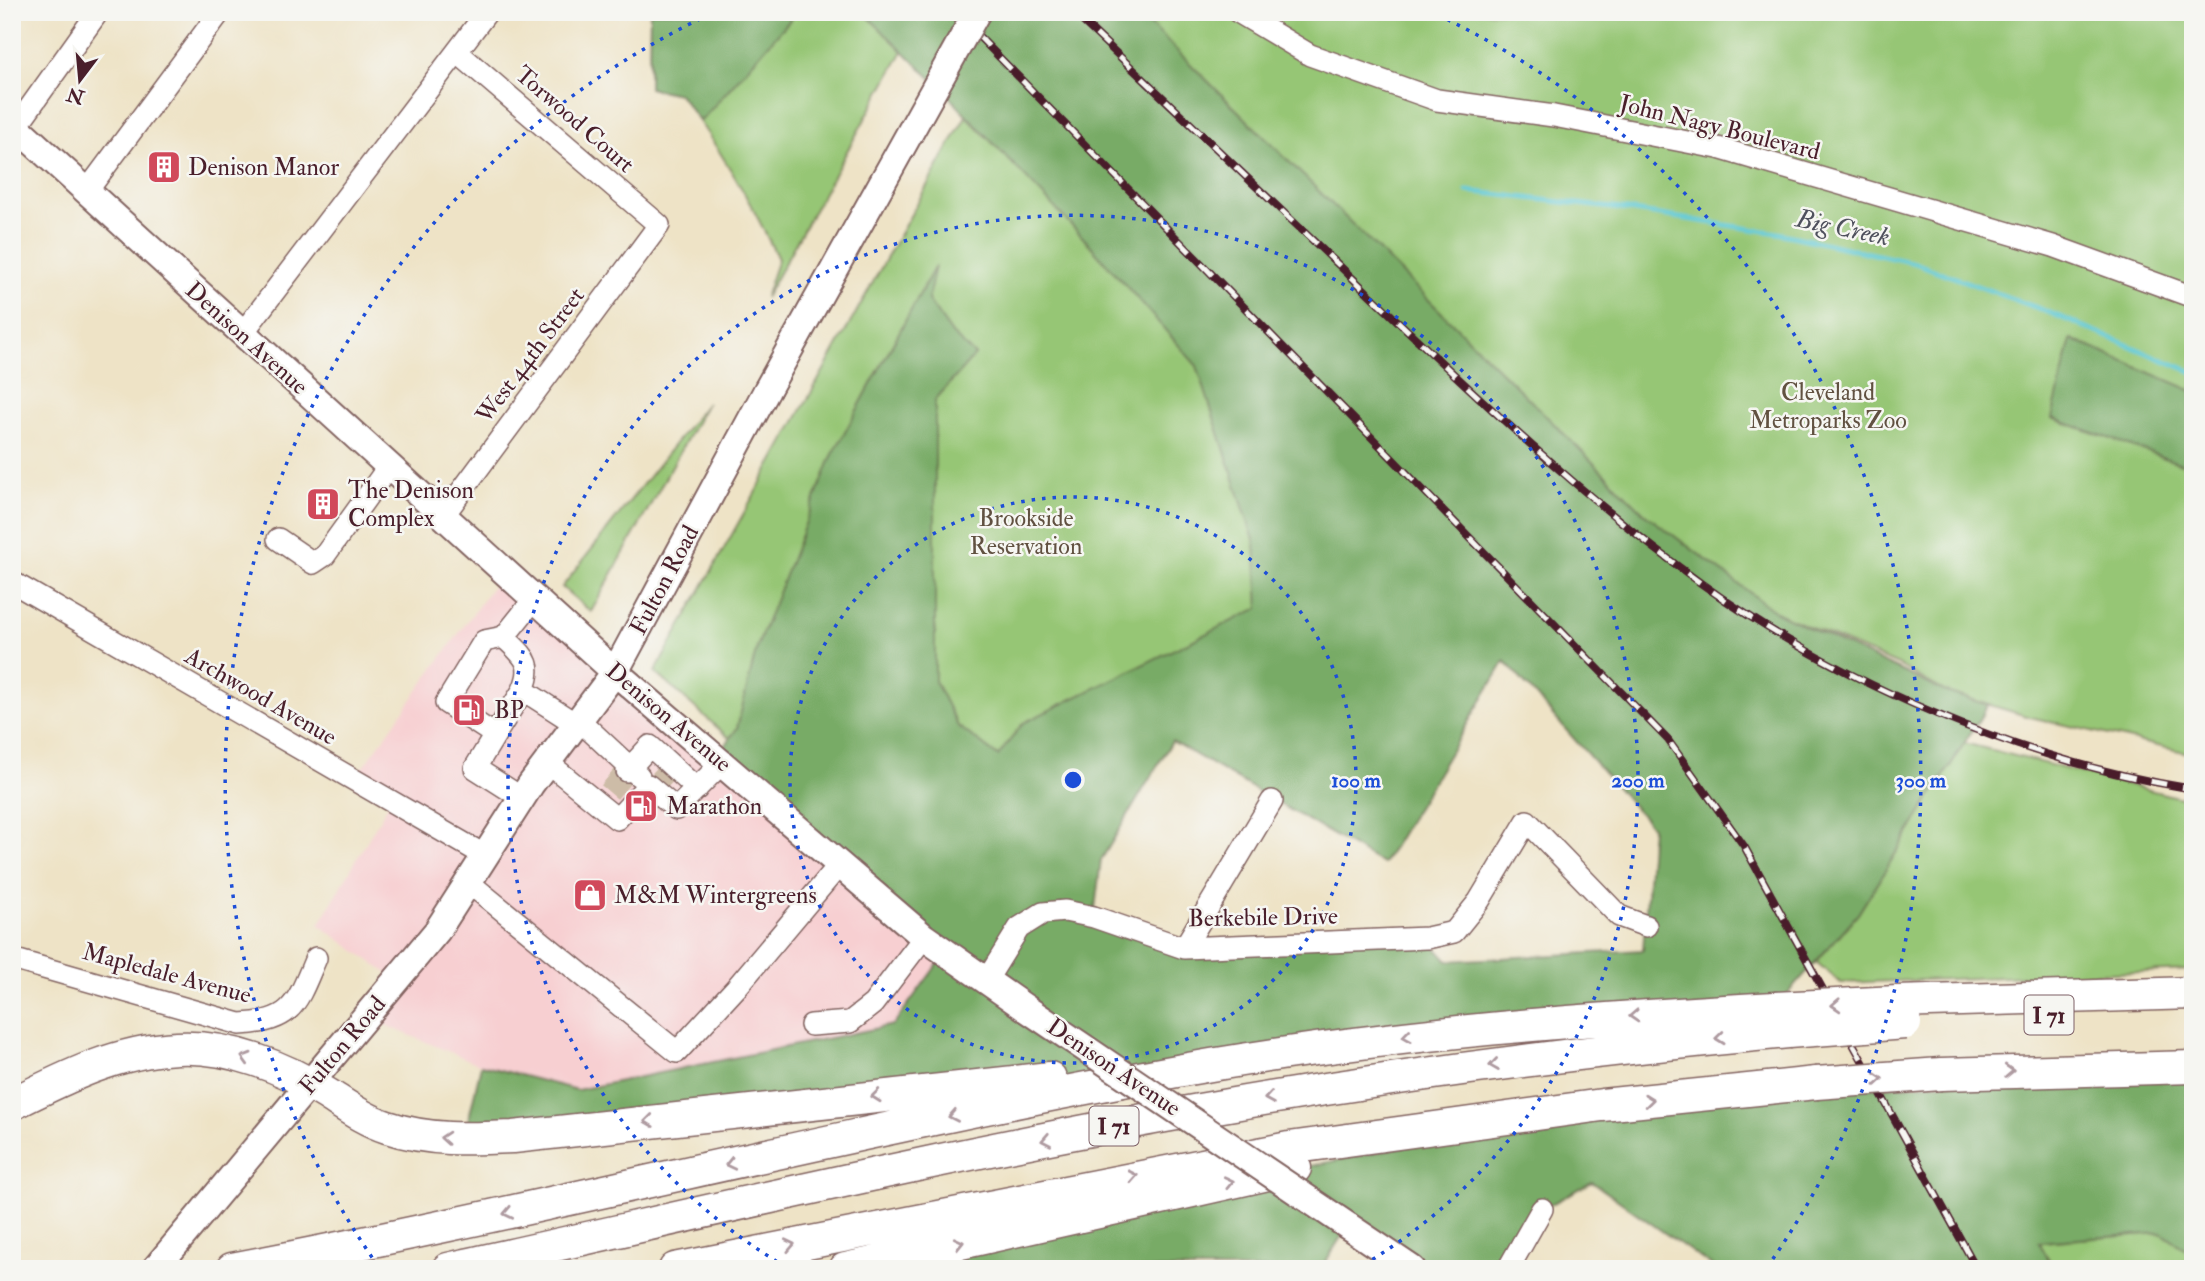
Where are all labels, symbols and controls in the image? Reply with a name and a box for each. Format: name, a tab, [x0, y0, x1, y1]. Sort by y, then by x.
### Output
north arrow	[46, 46, 116, 116]
street label: Torwood Court	[509, 59, 641, 180]
text: N	[63, 81, 88, 110]
street label: John Nagy Boulevard	[1615, 87, 1824, 167]
building icon: Denison Manor	[145, 148, 183, 186]
place label: Denison Manor	[188, 152, 339, 183]
water label: Big Creek	[1791, 202, 1892, 253]
street label: Denison Avenue	[179, 275, 315, 402]
street label: West 44th Street	[469, 281, 592, 430]
park label: Cleveland Metroparks Zoo	[1749, 377, 1907, 436]
place label: The Denison Complex	[348, 475, 474, 534]
building icon: The Denison Complex	[304, 485, 342, 523]
park label: Brookside Reservation	[970, 503, 1082, 562]
street label: Fulton Road	[623, 520, 706, 640]
street label: Archwood Avenue	[178, 640, 342, 752]
street label: Denison Avenue	[599, 656, 738, 779]
fuel station icon: BP	[450, 691, 488, 729]
place label: BP	[494, 695, 524, 726]
text: 100 m	[1331, 767, 1382, 794]
text: 200 m	[1612, 767, 1665, 794]
text: 300 m	[1896, 767, 1947, 794]
centre of rings	[1061, 768, 1085, 792]
fuel station icon: Marathon	[622, 787, 660, 825]
place label: Marathon	[666, 791, 762, 822]
shop icon: M&M Wintergreens	[571, 876, 609, 914]
place label: M&M Wintergreens	[614, 880, 817, 911]
street label: Berkebile Drive	[1188, 901, 1338, 934]
street label: Mapledale Avenue	[79, 936, 255, 1011]
street label: Fulton Road	[292, 989, 393, 1101]
road number: I 71	[2024, 996, 2074, 1034]
one-way arrow	[1830, 997, 1841, 1012]
one-way arrow	[1628, 1008, 1639, 1023]
street label: Denison Avenue	[1041, 1011, 1187, 1124]
one-way arrow	[1401, 1028, 1413, 1043]
one-way arrow	[1715, 1030, 1726, 1045]
one-way arrow	[240, 1052, 252, 1067]
one-way arrow	[1489, 1057, 1500, 1072]
one-way arrow	[2004, 1064, 2015, 1079]
one-way arrow	[1873, 1072, 1884, 1087]
one-way arrow	[870, 1088, 881, 1103]
one-way arrow	[1264, 1090, 1275, 1105]
one-way arrow	[1644, 1093, 1655, 1108]
road number: I 71	[1090, 1106, 1138, 1146]
one-way arrow	[947, 1107, 959, 1122]
one-way arrow	[644, 1113, 655, 1128]
one-way arrow	[439, 1131, 450, 1146]
one-way arrow	[1040, 1131, 1052, 1146]
one-way arrow	[724, 1155, 736, 1170]
one-way arrow	[1127, 1170, 1139, 1185]
one-way arrow	[1223, 1176, 1235, 1191]
one-way arrow	[502, 1204, 514, 1219]
one-way arrow	[953, 1236, 965, 1251]
one-way arrow	[784, 1239, 796, 1254]

